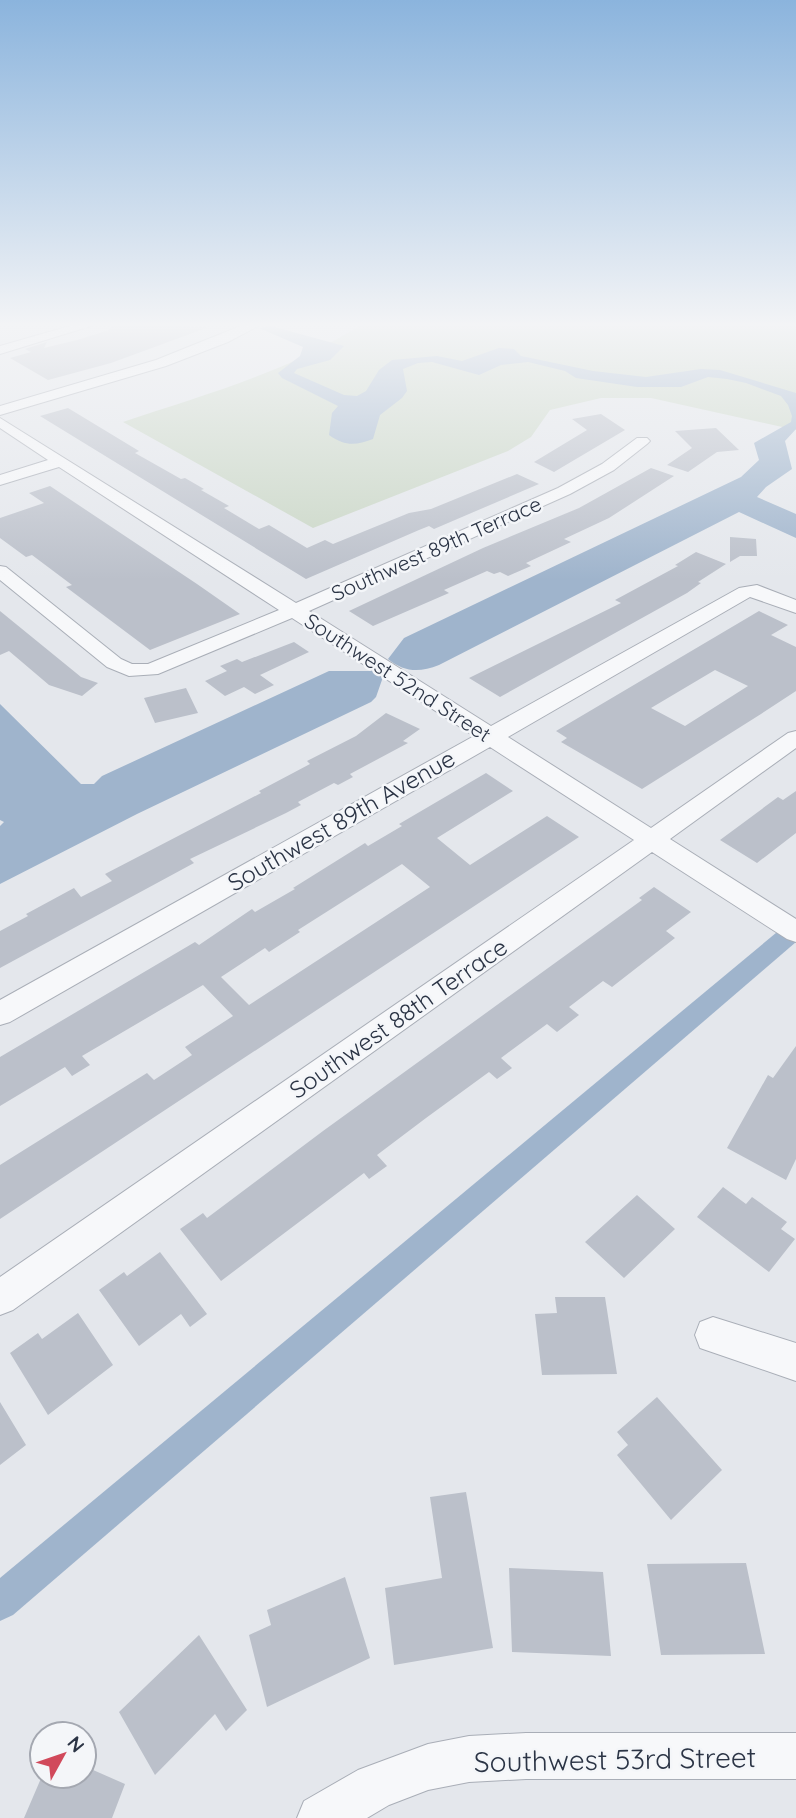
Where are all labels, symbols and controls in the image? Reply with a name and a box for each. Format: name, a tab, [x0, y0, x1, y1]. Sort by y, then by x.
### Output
street label: Southwest 89th Terrace	[327, 490, 545, 606]
street label: Southwest 52nd Street	[300, 607, 496, 747]
street label: Southwest 89th Avenue	[222, 743, 460, 897]
street label: Southwest 88th Terrace	[283, 931, 513, 1105]
north arrow	[28, 1720, 98, 1790]
text: N	[62, 1731, 90, 1757]
street label: Southwest 53rd Street	[474, 1739, 756, 1779]

